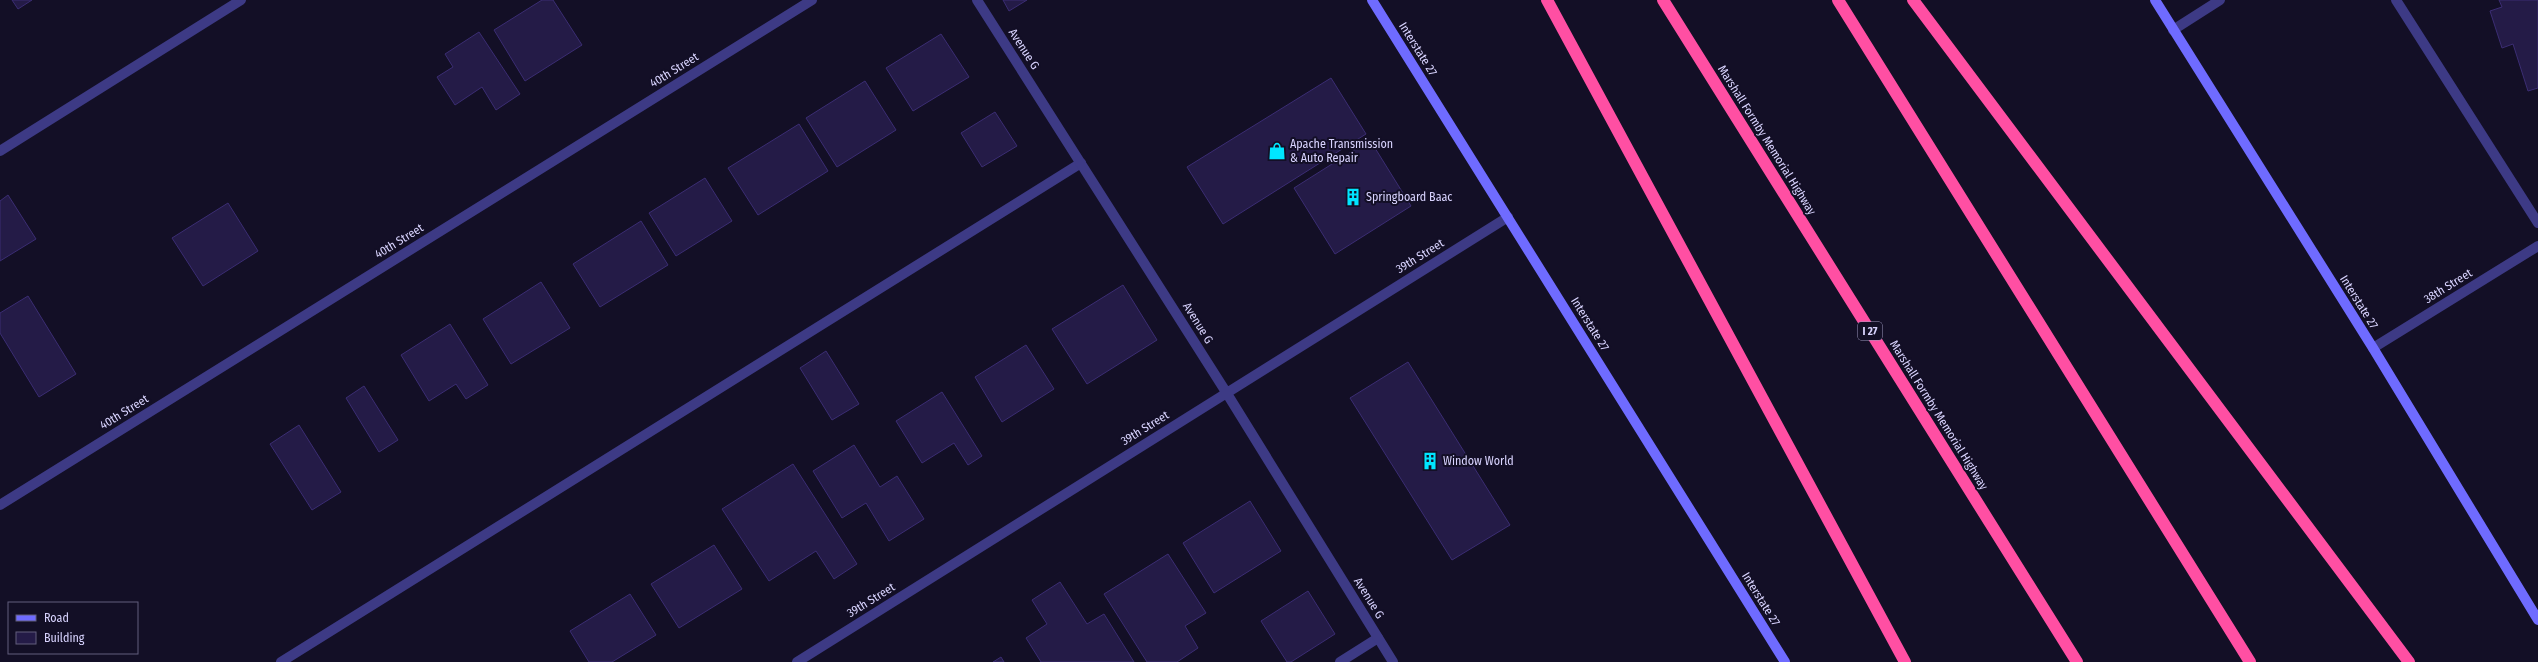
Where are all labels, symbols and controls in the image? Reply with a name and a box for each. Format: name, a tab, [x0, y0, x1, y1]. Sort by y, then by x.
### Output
street label: Interstate 27	[1396, 20, 1440, 79]
street label: Avenue G	[1006, 26, 1042, 72]
street label: 40th Street	[647, 50, 701, 90]
street label: Marshall Formby Memorial Highway	[1715, 63, 1819, 218]
place label: Apache Transmission & Auto Repair	[1290, 137, 1393, 165]
shop icon: Apache Transmission & Auto Repair	[1267, 141, 1287, 161]
building icon: Springboard Baac	[1343, 187, 1363, 207]
place label: Springboard Baac	[1366, 190, 1453, 204]
street label: 40th Street	[372, 221, 426, 261]
street label: 39th Street	[1394, 236, 1447, 276]
street label: 38th Street	[2421, 266, 2475, 306]
street label: Interstate 27	[2337, 273, 2381, 332]
street label: Interstate 27	[1568, 295, 1612, 354]
street label: Avenue G	[1180, 300, 1216, 346]
road number: I 27	[1858, 322, 1882, 340]
street label: Marshall Formby Memorial Highway	[1887, 338, 1991, 493]
street label: 40th Street	[97, 392, 151, 432]
street label: 39th Street	[1119, 408, 1172, 448]
building icon: Window World	[1420, 451, 1440, 471]
place label: Window World	[1443, 454, 1514, 468]
street label: Interstate 27	[1739, 570, 1783, 629]
street label: Avenue G	[1351, 575, 1387, 621]
street label: 39th Street	[845, 580, 898, 620]
legend	[8, 602, 138, 654]
text: Road	[44, 611, 69, 625]
text: Building	[44, 631, 85, 645]

